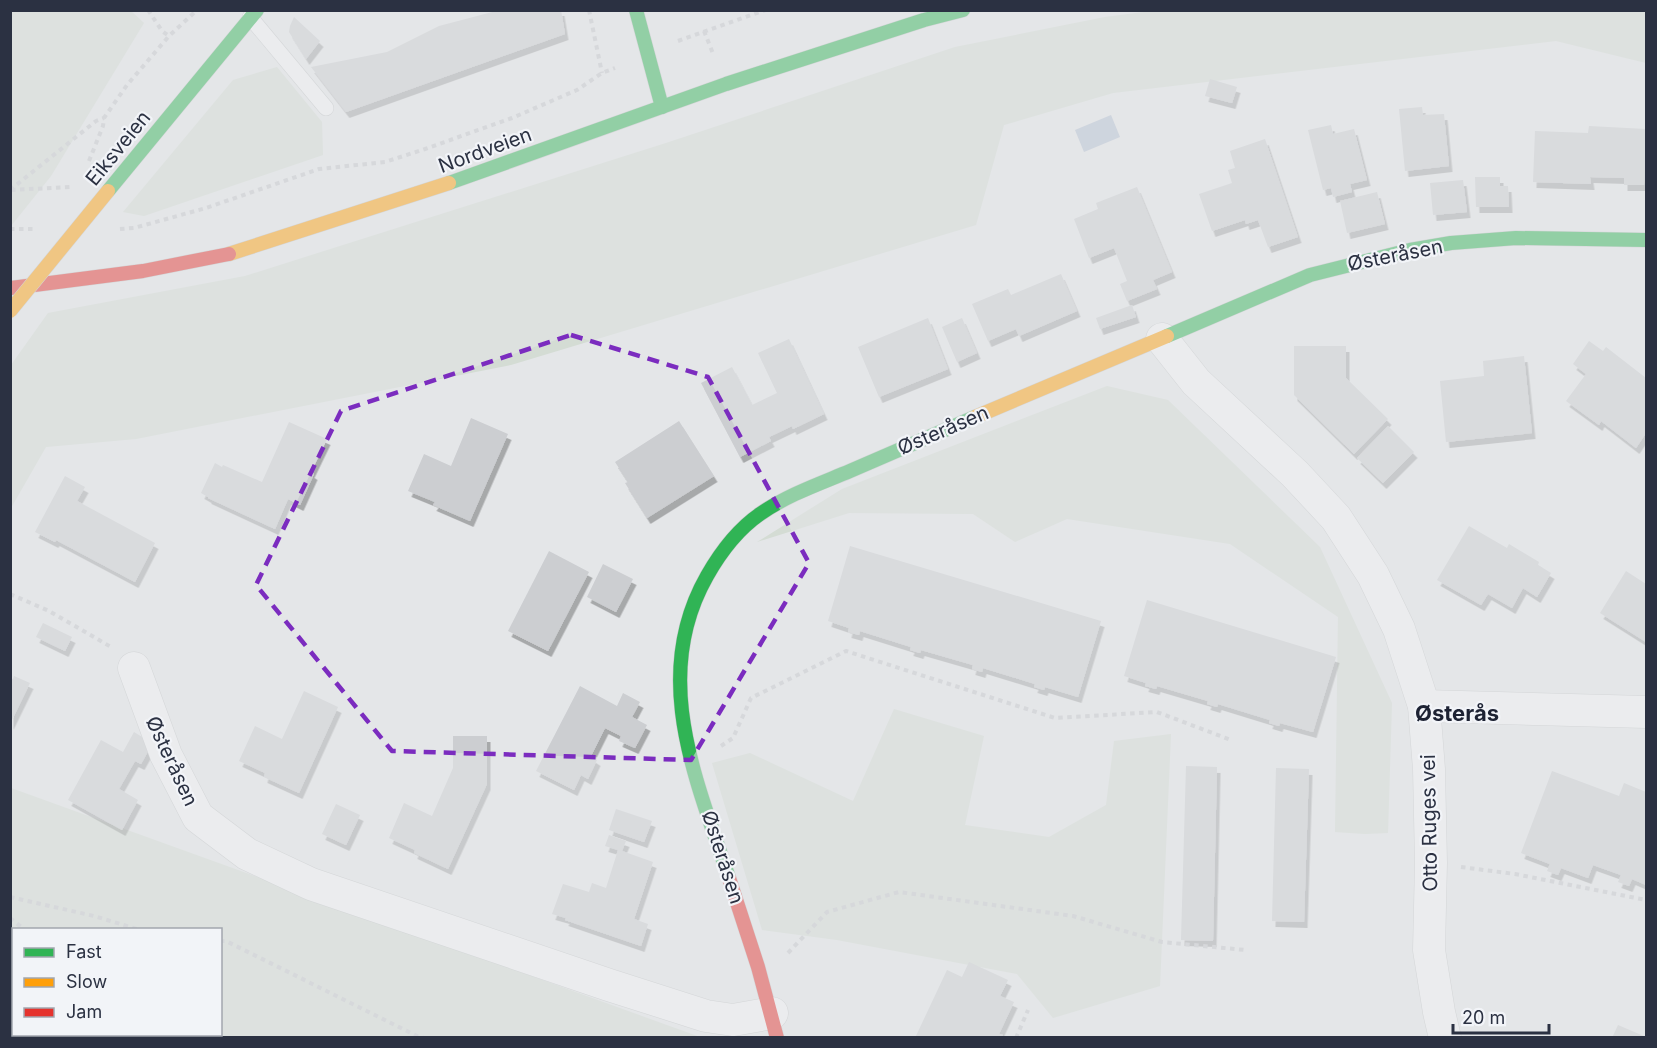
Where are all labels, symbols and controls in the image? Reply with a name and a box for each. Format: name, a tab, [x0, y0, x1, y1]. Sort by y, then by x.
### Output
street label: Eiksveien	[81, 106, 155, 190]
street label: Nordveien	[435, 122, 535, 178]
street label: Østeråsen	[1345, 234, 1445, 276]
street label: Østeråsen	[894, 400, 992, 460]
district label: Østerås	[1415, 700, 1499, 726]
street label: Østeråsen	[141, 712, 203, 810]
street label: Otto Ruges vei	[1416, 754, 1442, 892]
street label: Østeråsen	[697, 807, 749, 907]
legend	[12, 928, 222, 1036]
text: Fast	[66, 941, 102, 962]
text: Slow	[66, 971, 107, 992]
scale bar	[1453, 997, 1549, 1035]
text: Jam	[66, 1001, 102, 1022]
text: 20 m	[1462, 1007, 1505, 1028]

